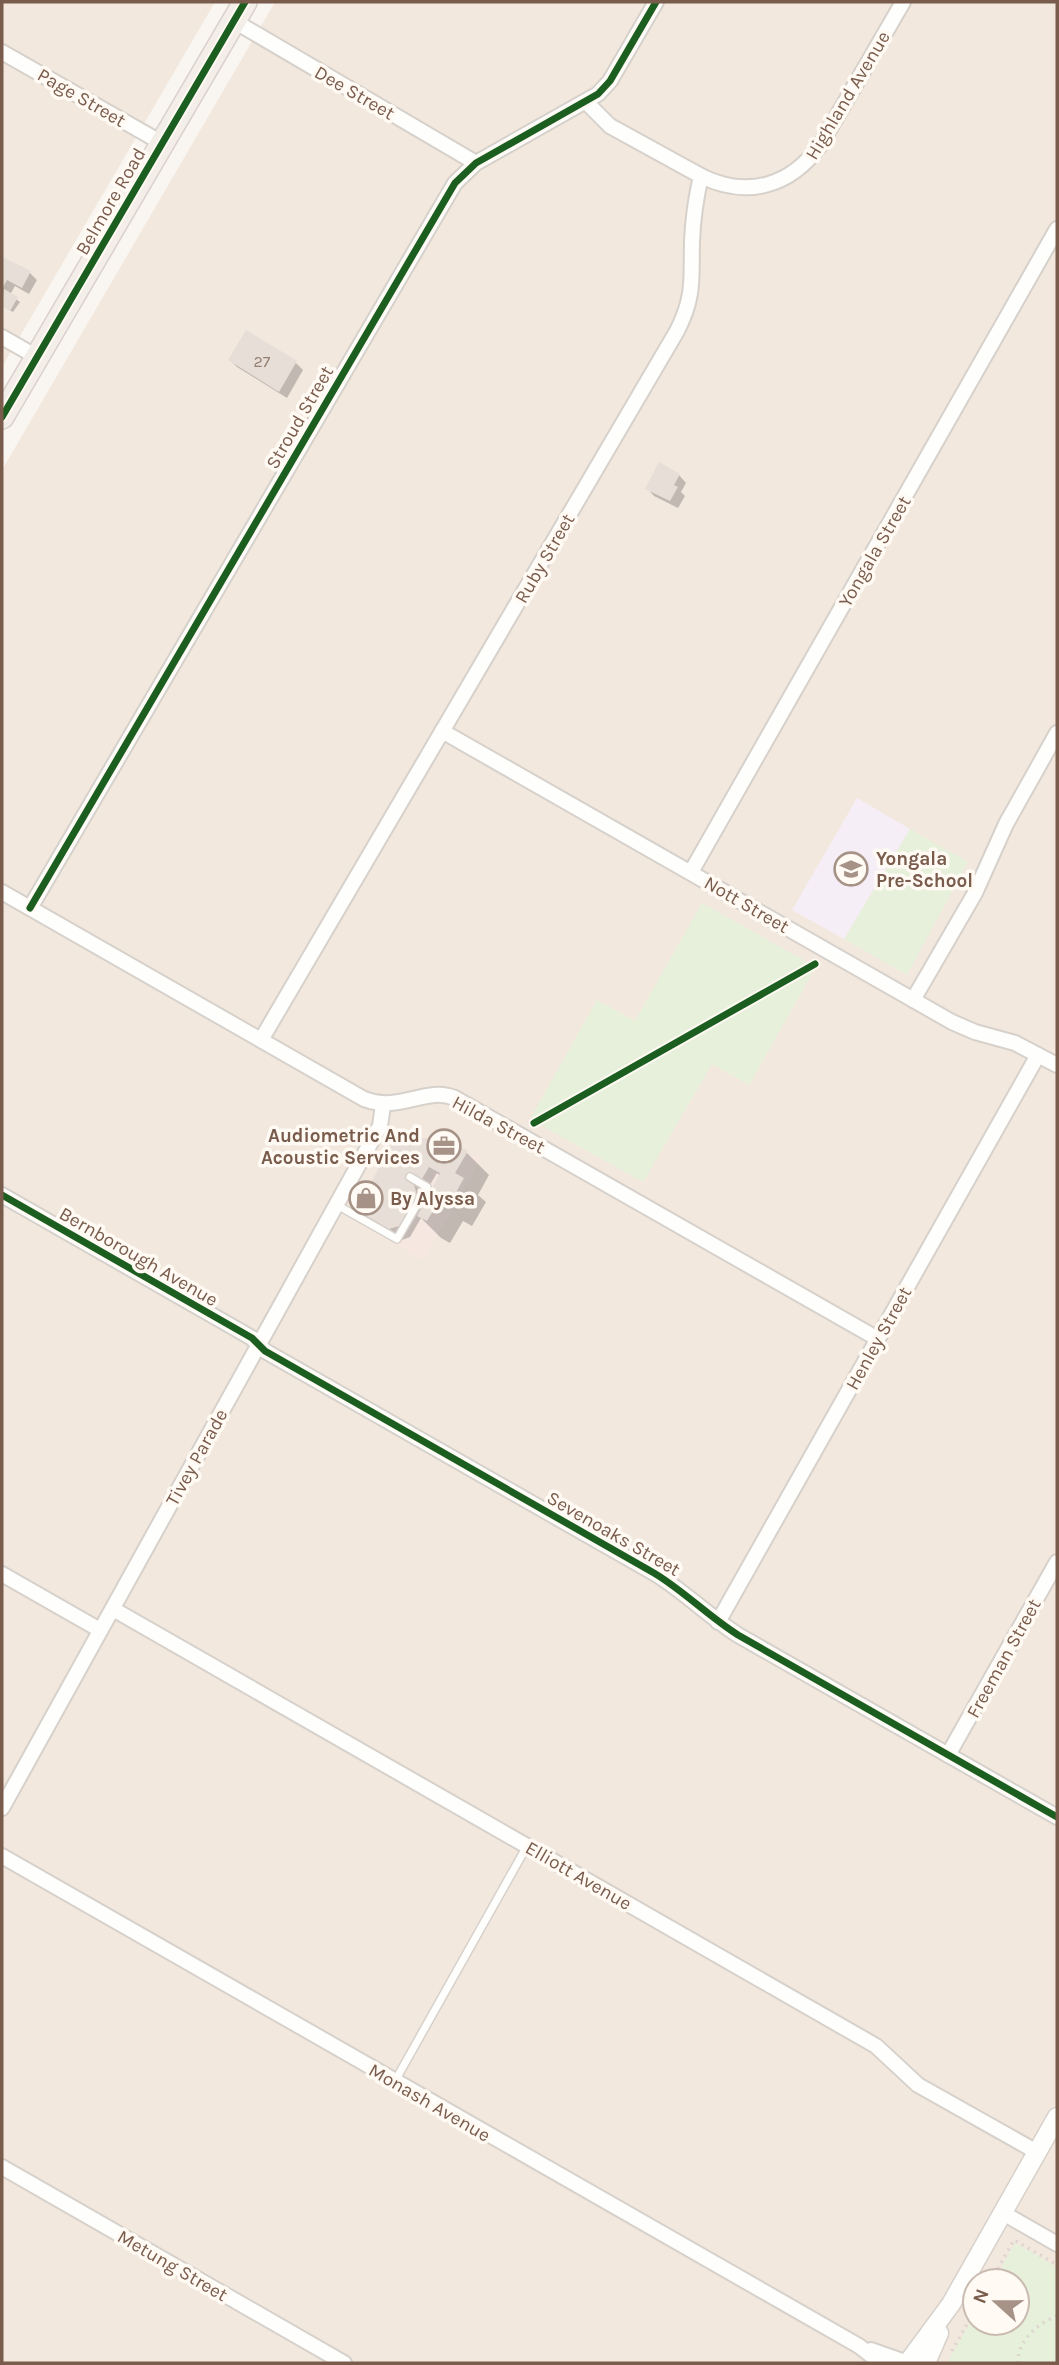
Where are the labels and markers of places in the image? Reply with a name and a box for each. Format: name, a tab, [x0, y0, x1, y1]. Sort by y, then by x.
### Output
place label: Yongala Pre-School	[876, 848, 973, 892]
school or university icon: Yongala Pre-School	[832, 850, 870, 888]
place label: Audiometric And Acoustic Services	[261, 1125, 420, 1169]
office icon: Audiometric And Acoustic Services	[425, 1127, 463, 1165]
shop icon: By Alyssa	[347, 1179, 385, 1217]
place label: By Alyssa	[390, 1188, 475, 1210]

